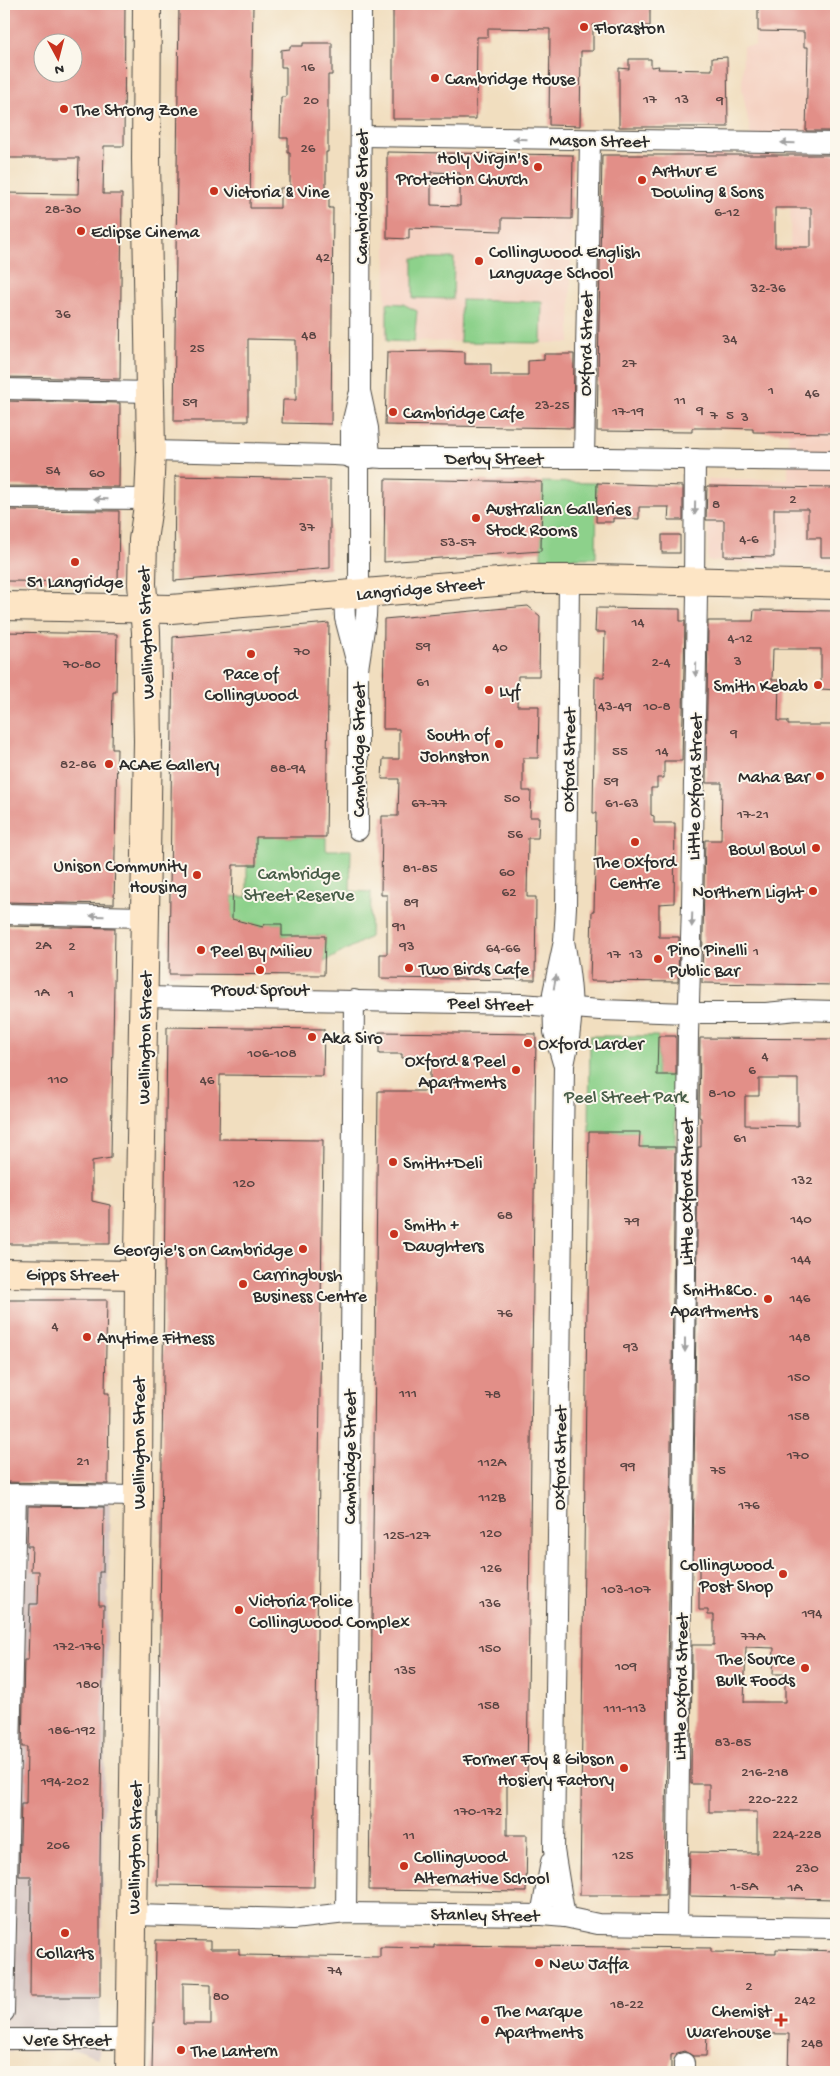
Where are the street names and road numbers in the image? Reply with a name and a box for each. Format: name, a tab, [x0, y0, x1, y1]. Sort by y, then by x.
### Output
street label: Cambridge Street	[353, 128, 374, 264]
street label: Mason Street	[549, 131, 650, 154]
street label: Oxford Street	[576, 290, 599, 396]
street label: Derby Street	[444, 450, 545, 471]
street label: Wellington Street	[135, 565, 160, 700]
street label: Langridge Street	[356, 574, 487, 607]
street label: Cambridge Street	[350, 681, 371, 817]
street label: Oxford Street	[559, 706, 582, 812]
street label: Little Oxford Street	[685, 712, 708, 861]
street label: Wellington Street	[135, 970, 158, 1105]
street label: Peel Street	[446, 993, 534, 1018]
street label: Little Oxford Street	[678, 1117, 699, 1266]
street label: Gipps Street	[26, 1265, 120, 1288]
street label: Wellington Street	[130, 1375, 151, 1509]
street label: Cambridge Street	[341, 1388, 362, 1524]
street label: Oxford Street	[550, 1404, 573, 1510]
street label: Little Oxford Street	[671, 1612, 694, 1761]
street label: Wellington Street	[125, 1780, 148, 1915]
street label: Stanley Street	[430, 1905, 541, 1928]
street label: Vere Street	[22, 2031, 112, 2052]

